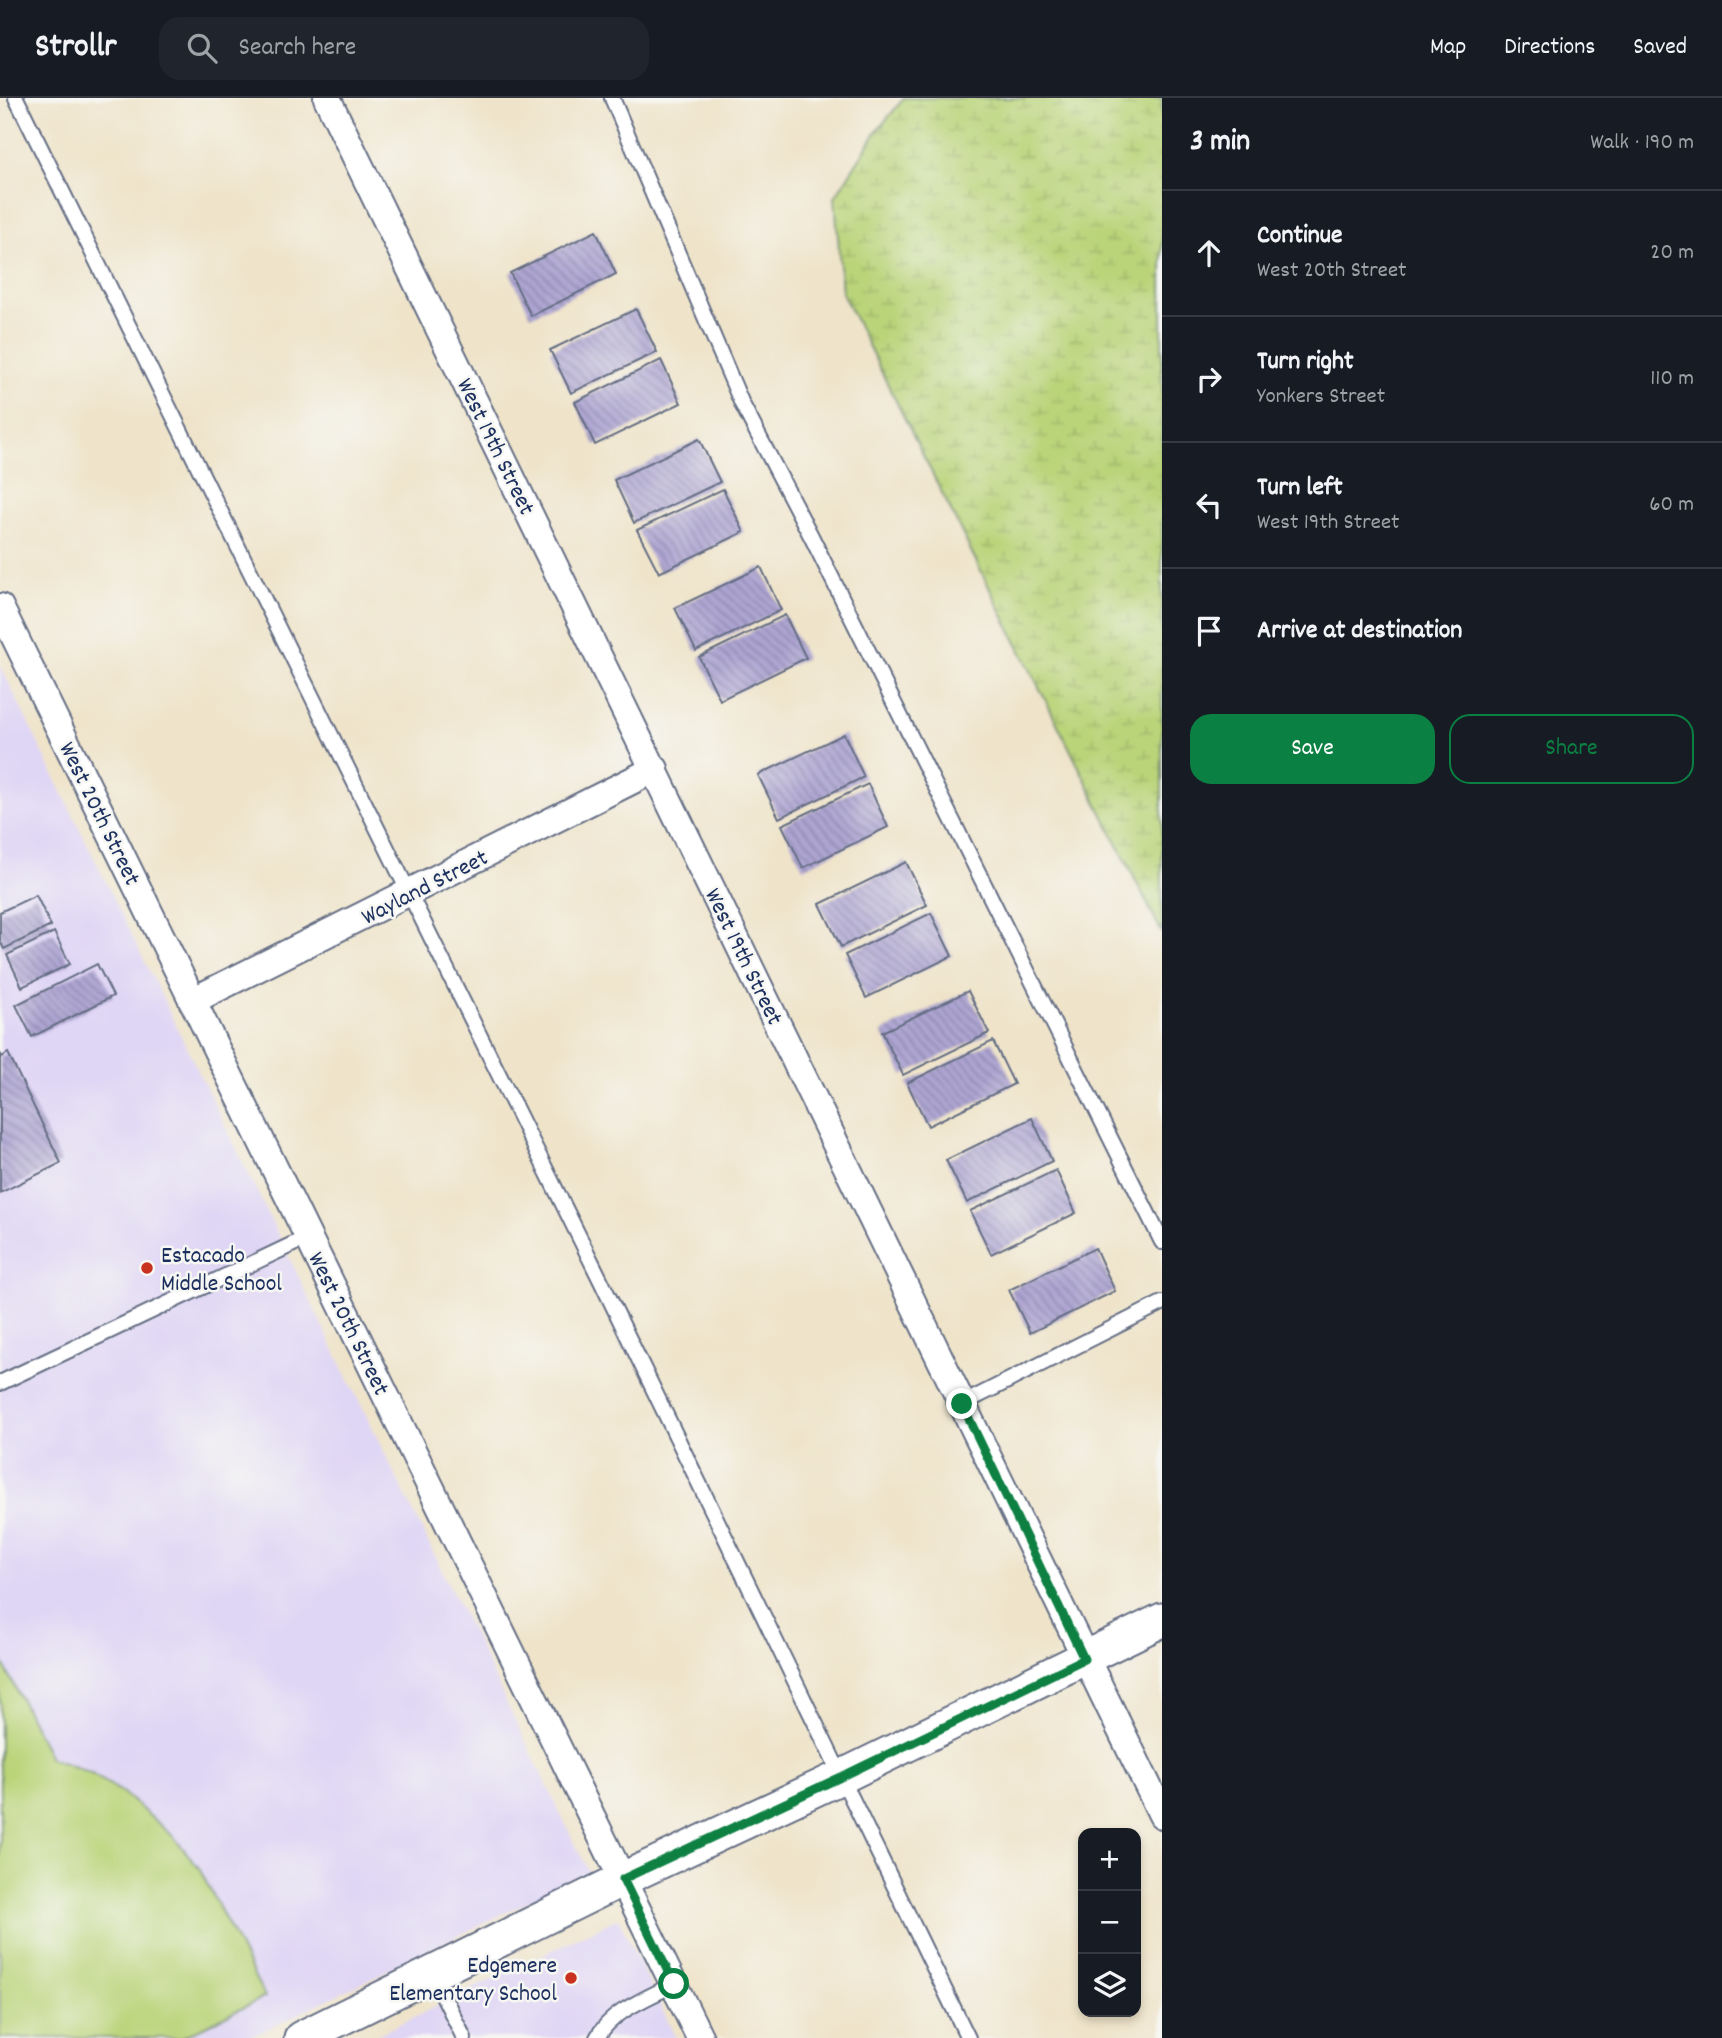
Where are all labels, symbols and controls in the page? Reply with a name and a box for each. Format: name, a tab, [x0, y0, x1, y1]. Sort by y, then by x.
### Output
search box	[159, 17, 649, 80]
text: Strollr	[35, 25, 117, 72]
icon: search	[183, 29, 221, 67]
text: Search here	[239, 30, 356, 67]
text: Map	[1430, 31, 1466, 65]
text: Directions	[1504, 31, 1595, 65]
text: Saved	[1633, 31, 1687, 65]
text: 3 min	[1190, 122, 1250, 165]
text: Walk · 190 m	[1590, 127, 1694, 160]
text: Continue	[1257, 218, 1342, 255]
icon: ahead	[1190, 234, 1228, 272]
text: 20 m	[1650, 237, 1694, 270]
text: West 20th Street	[1257, 255, 1407, 288]
text: Turn right	[1257, 344, 1354, 381]
icon: right	[1190, 360, 1228, 398]
text: 110 m	[1650, 363, 1694, 396]
street label: West 19th Street	[446, 373, 542, 522]
text: Yonkers Street	[1257, 381, 1385, 414]
text: Turn left	[1257, 470, 1343, 507]
icon: left	[1190, 486, 1228, 524]
text: 60 m	[1649, 489, 1694, 522]
text: West 19th Street	[1257, 507, 1400, 540]
icon: arrive	[1190, 612, 1228, 650]
text: Arrive at destination	[1257, 613, 1462, 650]
button: Save	[1190, 714, 1435, 784]
button: Share	[1449, 714, 1694, 784]
street label: West 20th Street	[49, 737, 148, 892]
street label: Wayland Street	[356, 842, 495, 935]
street label: West 19th Street	[694, 883, 790, 1032]
place label: Estacado Middle School	[161, 1240, 282, 1302]
street label: West 20th Street	[298, 1247, 397, 1402]
marker: Estacado Middle School	[139, 1260, 155, 1276]
route end	[946, 1388, 977, 1419]
map controls	[1078, 1828, 1141, 2017]
button: +	[1078, 1828, 1141, 1891]
button: −	[1078, 1891, 1141, 1954]
place label: Edgemere Elementary School	[389, 1950, 557, 2012]
button: layers	[1078, 1954, 1141, 2017]
route start	[658, 1968, 689, 1999]
marker: Edgemere Elementary School	[563, 1970, 579, 1986]

